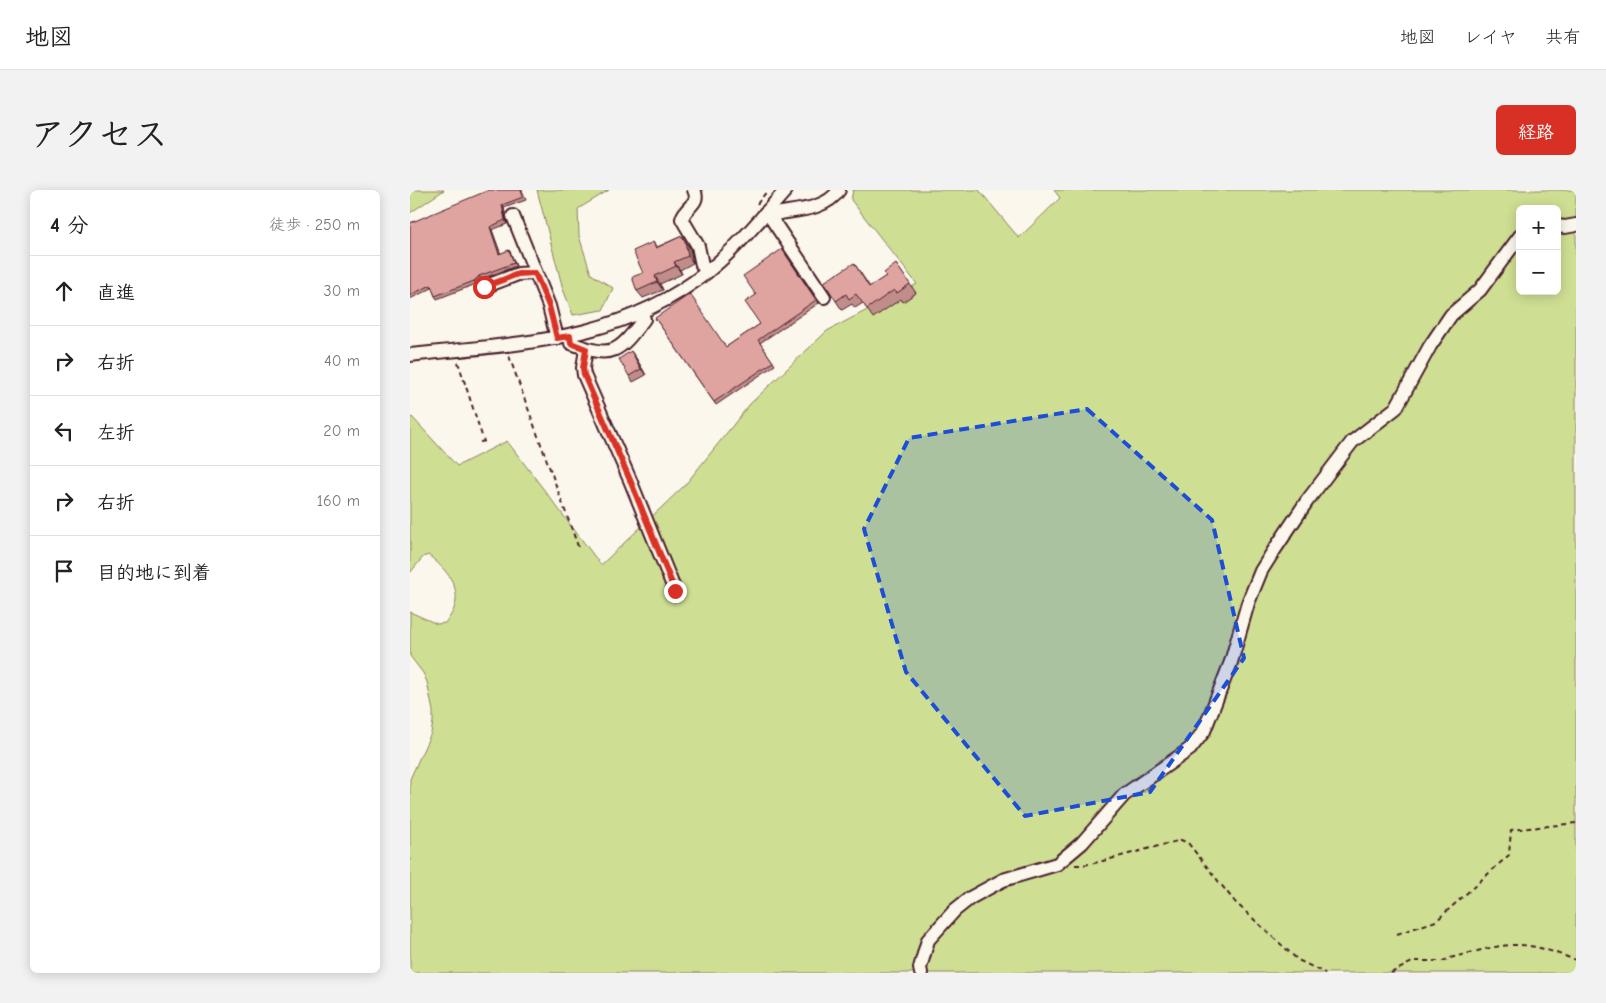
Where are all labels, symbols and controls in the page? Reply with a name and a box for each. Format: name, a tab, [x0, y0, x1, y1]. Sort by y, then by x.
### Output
text: 地図	[25, 23, 73, 51]
text: 地図	[1400, 27, 1436, 48]
text: レイヤ	[1464, 27, 1517, 48]
text: 共有	[1545, 27, 1581, 48]
button: 経路	[1496, 105, 1576, 155]
text: アクセス	[30, 114, 168, 155]
map controls	[1516, 205, 1561, 295]
button: +	[1516, 205, 1561, 250]
text: 4 分	[50, 213, 88, 237]
text: 徒歩 · 250 m	[269, 216, 360, 234]
button: −	[1516, 250, 1561, 295]
route start	[473, 276, 496, 299]
icon: ahead	[50, 277, 78, 305]
text: 直進	[97, 282, 135, 304]
text: 30 m	[324, 282, 360, 300]
icon: right	[50, 347, 78, 375]
text: 右折	[97, 352, 135, 374]
text: 40 m	[324, 352, 360, 370]
icon: left	[50, 417, 78, 445]
text: 左折	[97, 422, 135, 444]
text: 20 m	[323, 422, 360, 440]
icon: right	[50, 487, 78, 515]
text: 右折	[97, 492, 135, 514]
text: 160 m	[317, 492, 360, 510]
icon: arrive	[50, 557, 78, 585]
text: 目的地に到着	[97, 562, 211, 584]
route end	[664, 580, 687, 603]

